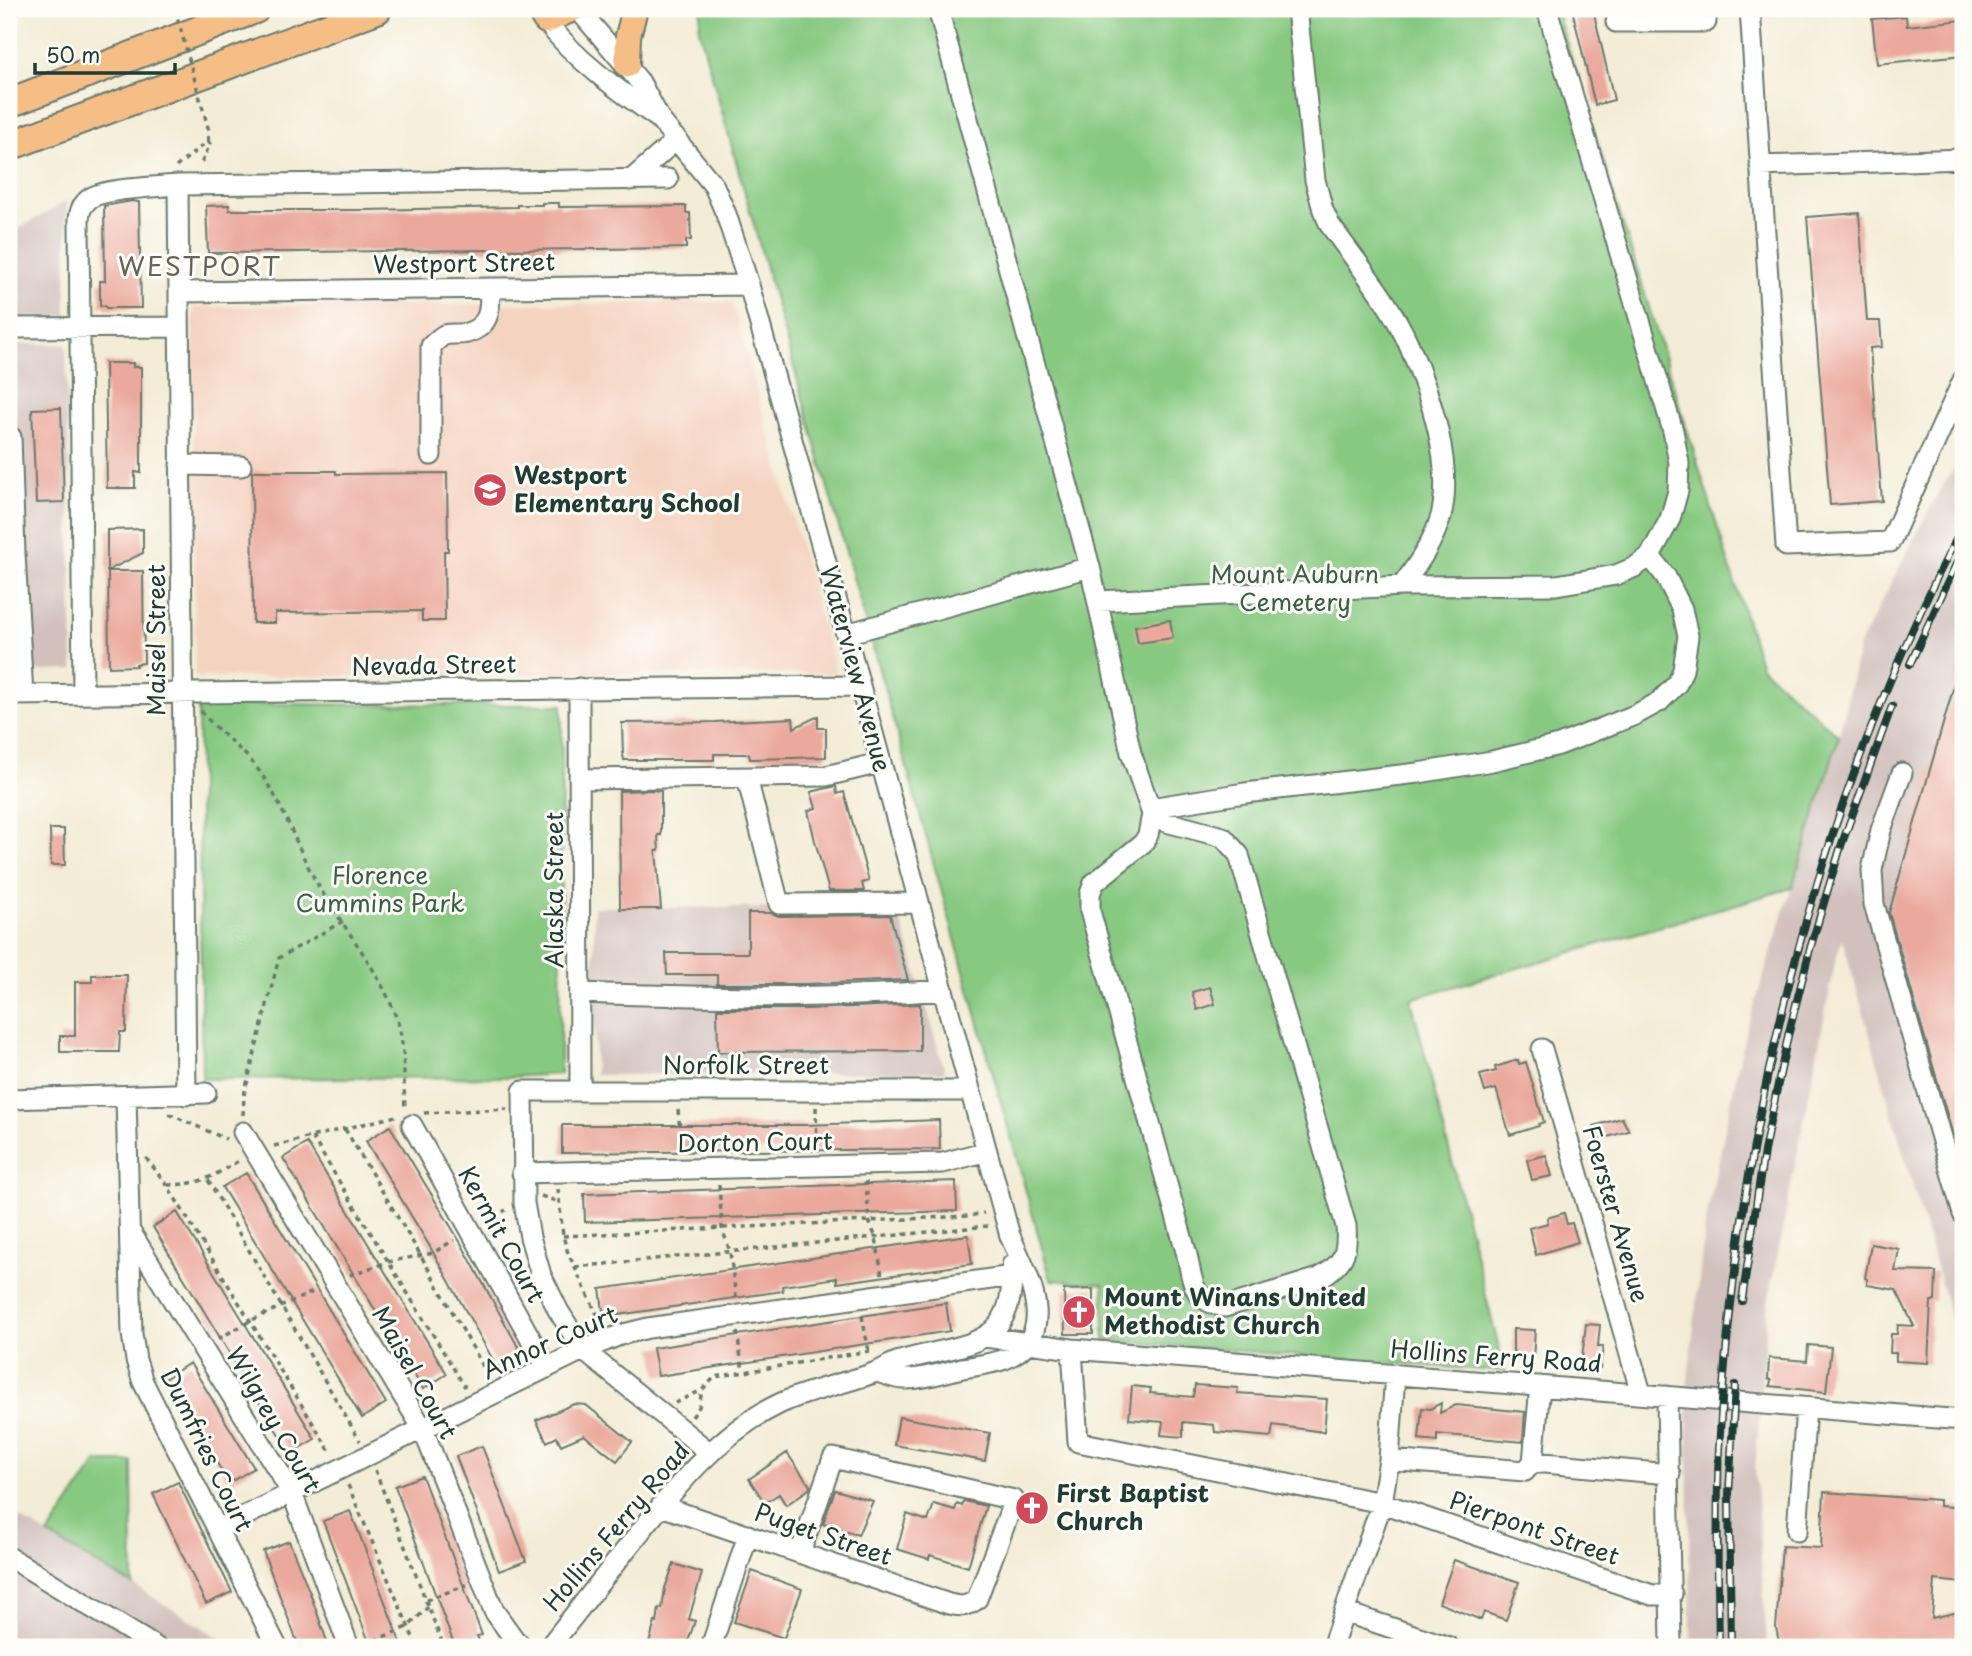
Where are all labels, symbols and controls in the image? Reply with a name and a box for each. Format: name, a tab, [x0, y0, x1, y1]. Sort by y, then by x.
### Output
scale bar	[35, 32, 175, 76]
text: 50 m	[46, 38, 100, 70]
street label: Westport Street	[373, 242, 556, 282]
district label: WESTPORT	[118, 246, 282, 285]
place label: Westport Elementary School	[514, 456, 740, 520]
school or university icon: Westport Elementary School	[471, 471, 509, 509]
park label: Mount Auburn Cemetery	[1210, 555, 1380, 619]
street label: Waterview Avenue	[812, 561, 902, 776]
street label: Maisel Street	[137, 564, 173, 716]
street label: Nevada Street	[351, 645, 517, 683]
street label: Alaska Street	[535, 812, 571, 968]
park label: Florence Cummins Park	[295, 856, 465, 920]
street label: Norfolk Street	[663, 1046, 829, 1082]
street label: Foerster Avenue	[1574, 1121, 1659, 1306]
street label: Dorton Court	[677, 1122, 833, 1160]
street label: Kermit Court	[450, 1159, 555, 1309]
place label: Mount Winans United Methodist Church	[1104, 1278, 1366, 1342]
church icon: Mount Winans United Methodist Church	[1060, 1293, 1098, 1331]
street label: Annor Court	[476, 1295, 623, 1387]
street label: Maisel Court	[364, 1299, 467, 1445]
street label: Hollins Ferry Road	[1389, 1330, 1603, 1380]
street label: Wilgrey Court	[218, 1339, 331, 1499]
street label: Dumfries Court	[152, 1361, 263, 1538]
street label: Hollins Ferry Road	[534, 1433, 697, 1618]
place label: First Baptist Church	[1056, 1474, 1209, 1538]
street label: Pierpont Street	[1445, 1481, 1625, 1573]
church icon: First Baptist Church	[1013, 1489, 1051, 1527]
street label: Puget Street	[750, 1493, 897, 1573]

